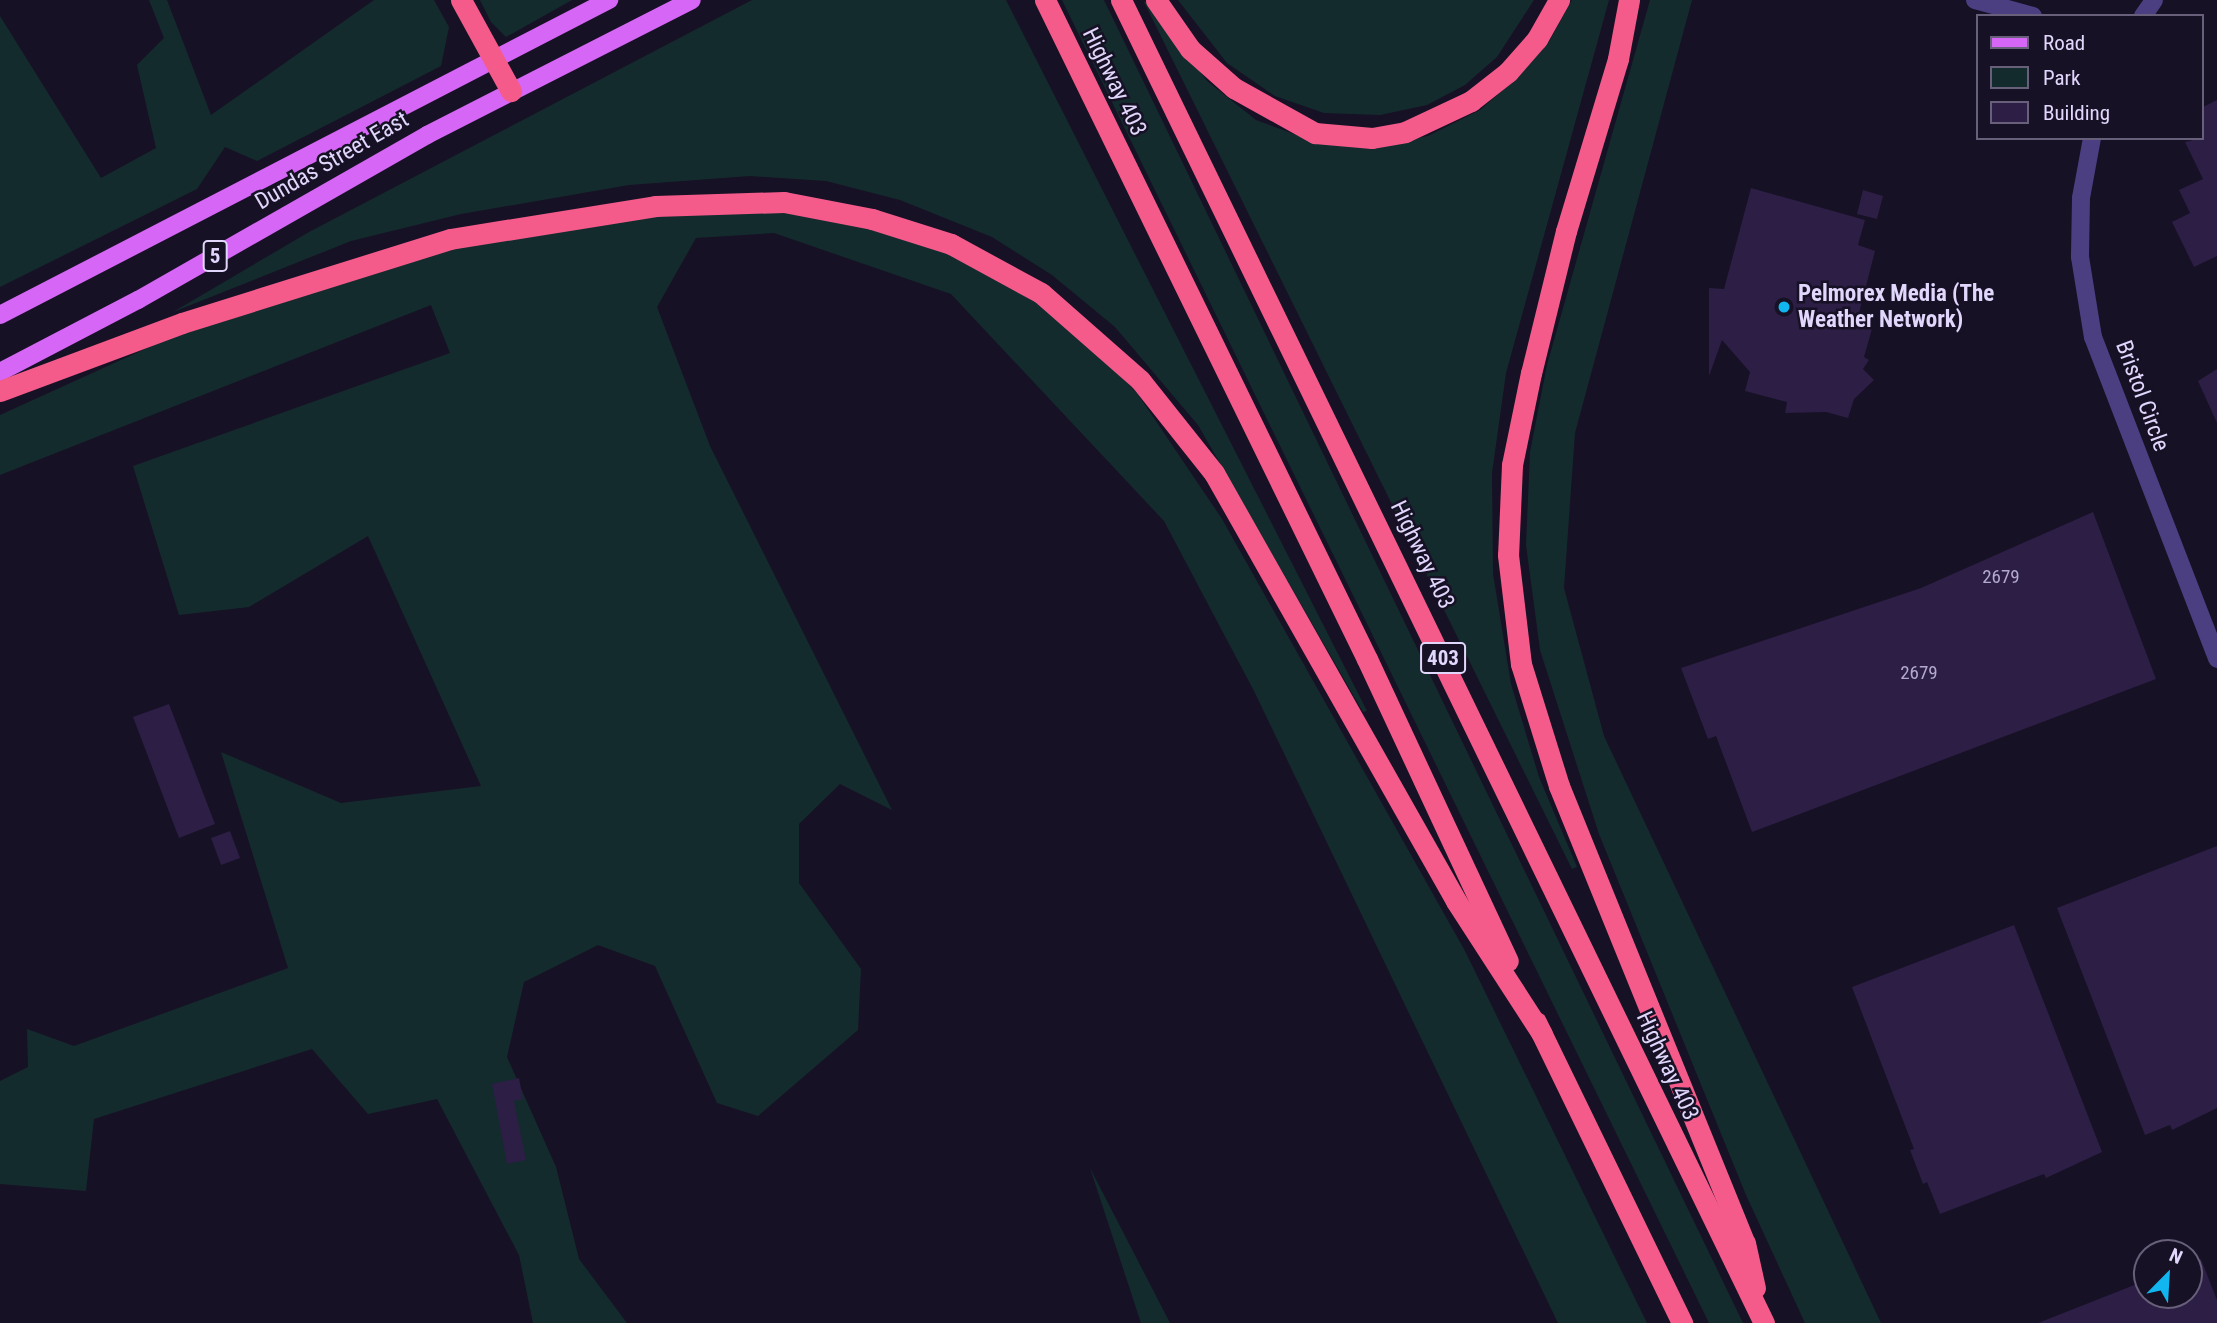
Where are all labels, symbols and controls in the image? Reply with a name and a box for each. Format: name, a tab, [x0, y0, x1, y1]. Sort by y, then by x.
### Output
legend	[1976, 14, 2203, 140]
street label: Highway 403	[1076, 24, 1152, 140]
text: Road	[2043, 31, 2085, 55]
text: Park	[2043, 66, 2080, 90]
text: Building	[2043, 101, 2110, 125]
street label: Dundas Street East	[250, 106, 414, 216]
road number: 5	[201, 238, 229, 274]
place label: Pelmorex Media (The Weather Network)	[1798, 280, 1994, 334]
marker: Pelmorex Media (The Weather Network)	[1776, 299, 1792, 315]
street label: Bristol Circle	[2109, 337, 2175, 455]
street label: Highway 403	[1384, 497, 1460, 613]
house number: 2679	[1982, 566, 2020, 588]
road number: 403	[1418, 640, 1468, 676]
house number: 2679	[1900, 662, 1938, 684]
street label: Highway 403	[1630, 1007, 1704, 1125]
north arrow	[2133, 1239, 2203, 1309]
text: N	[2166, 1243, 2186, 1269]

